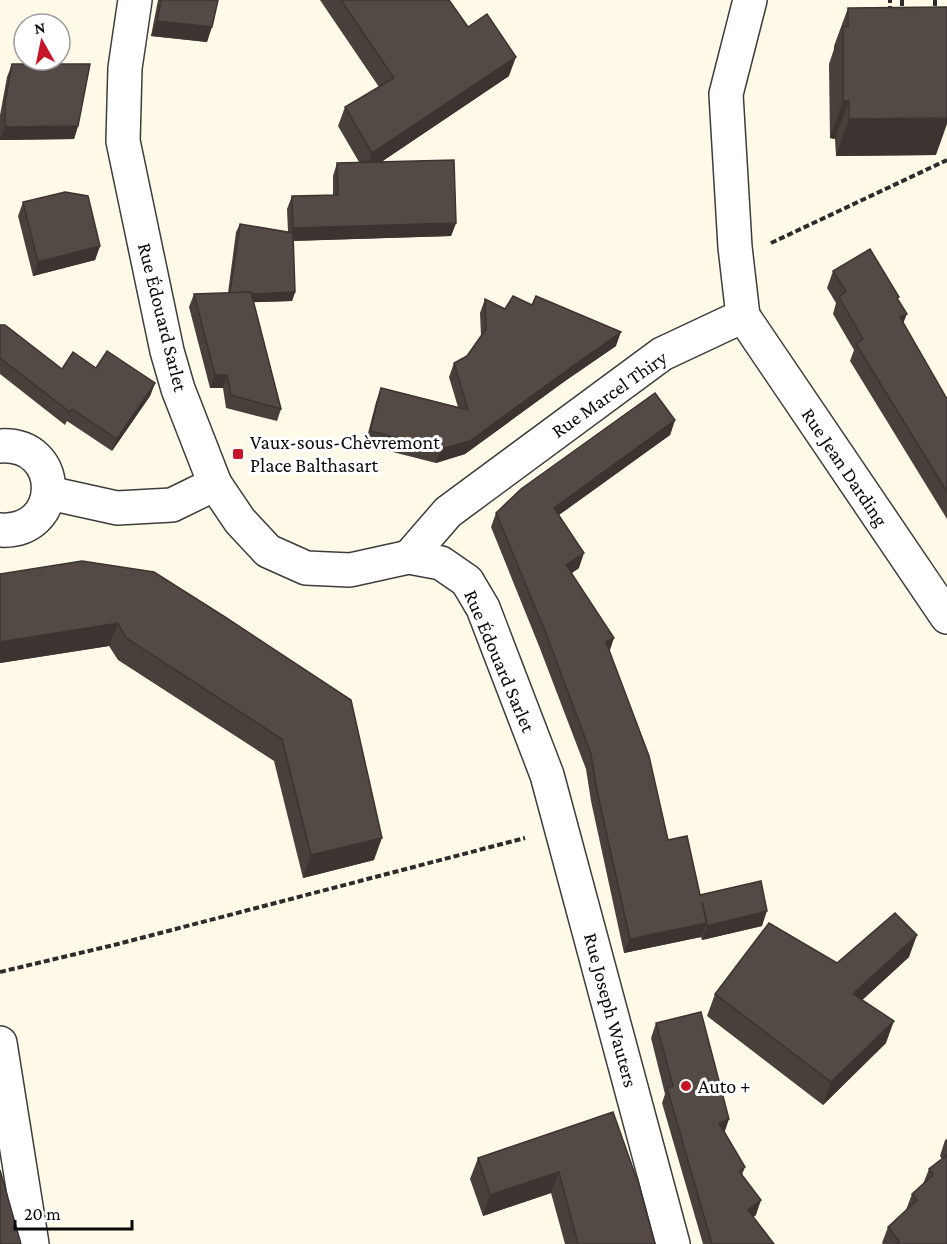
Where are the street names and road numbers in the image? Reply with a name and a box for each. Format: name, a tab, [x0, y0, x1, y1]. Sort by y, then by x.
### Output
street label: Rue Édouard Sarlet	[134, 240, 192, 394]
street label: Rue Marcel Thiry	[547, 346, 672, 443]
street label: Rue Jean Darding	[797, 404, 893, 531]
street label: Rue Édouard Sarlet	[460, 587, 540, 736]
street label: Rue Joseph Wauters	[579, 930, 642, 1090]

